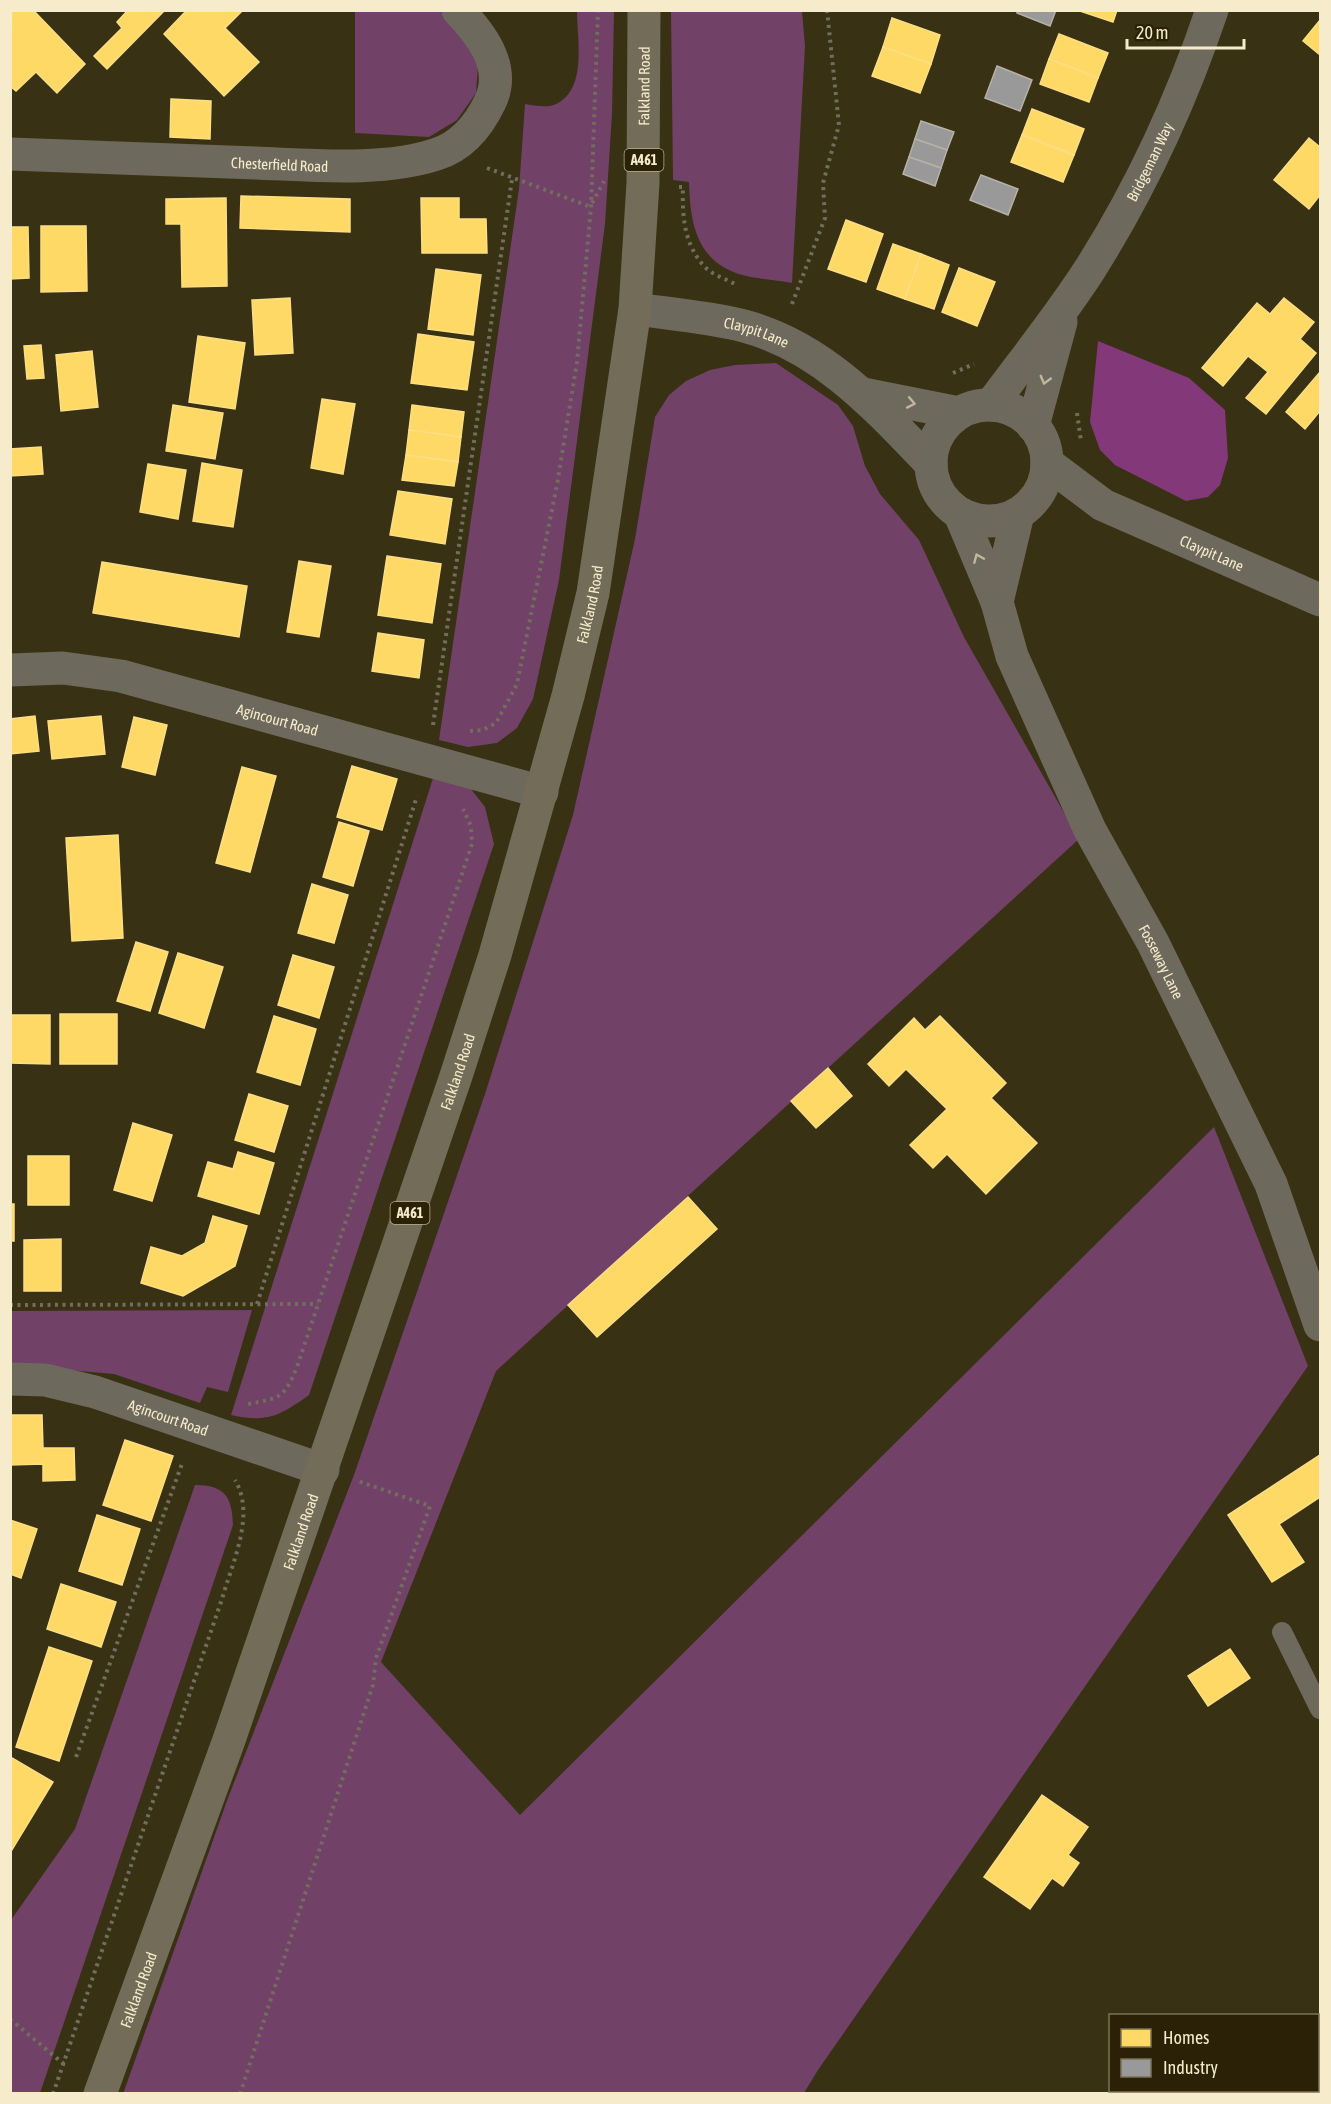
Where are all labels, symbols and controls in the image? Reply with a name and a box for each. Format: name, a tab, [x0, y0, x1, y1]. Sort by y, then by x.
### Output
scale bar	[1127, 12, 1244, 50]
text: 20 m	[1136, 22, 1168, 43]
street label: Falkland Road	[635, 46, 652, 126]
street label: Bridgeman Way	[1123, 119, 1176, 204]
road number: A461	[624, 149, 664, 171]
street label: Chesterfield Road	[231, 154, 329, 174]
street label: Claypit Lane	[723, 313, 792, 351]
one-way arrow	[1040, 374, 1052, 385]
one-way arrow	[906, 396, 916, 409]
street label: Claypit Lane	[1178, 531, 1247, 574]
one-way arrow	[973, 553, 985, 564]
street label: Falkland Road	[573, 564, 606, 645]
street label: Agincourt Road	[235, 700, 320, 738]
street label: Fosseway Lane	[1136, 921, 1188, 1002]
street label: Falkland Road	[437, 1031, 478, 1112]
road number: A461	[390, 1202, 430, 1224]
street label: Agincourt Road	[126, 1396, 211, 1439]
street label: Falkland Road	[279, 1491, 321, 1572]
street label: Falkland Road	[116, 1949, 160, 2030]
legend	[1109, 2014, 1319, 2092]
text: Homes	[1163, 2027, 1209, 2048]
text: Industry	[1163, 2057, 1218, 2078]

